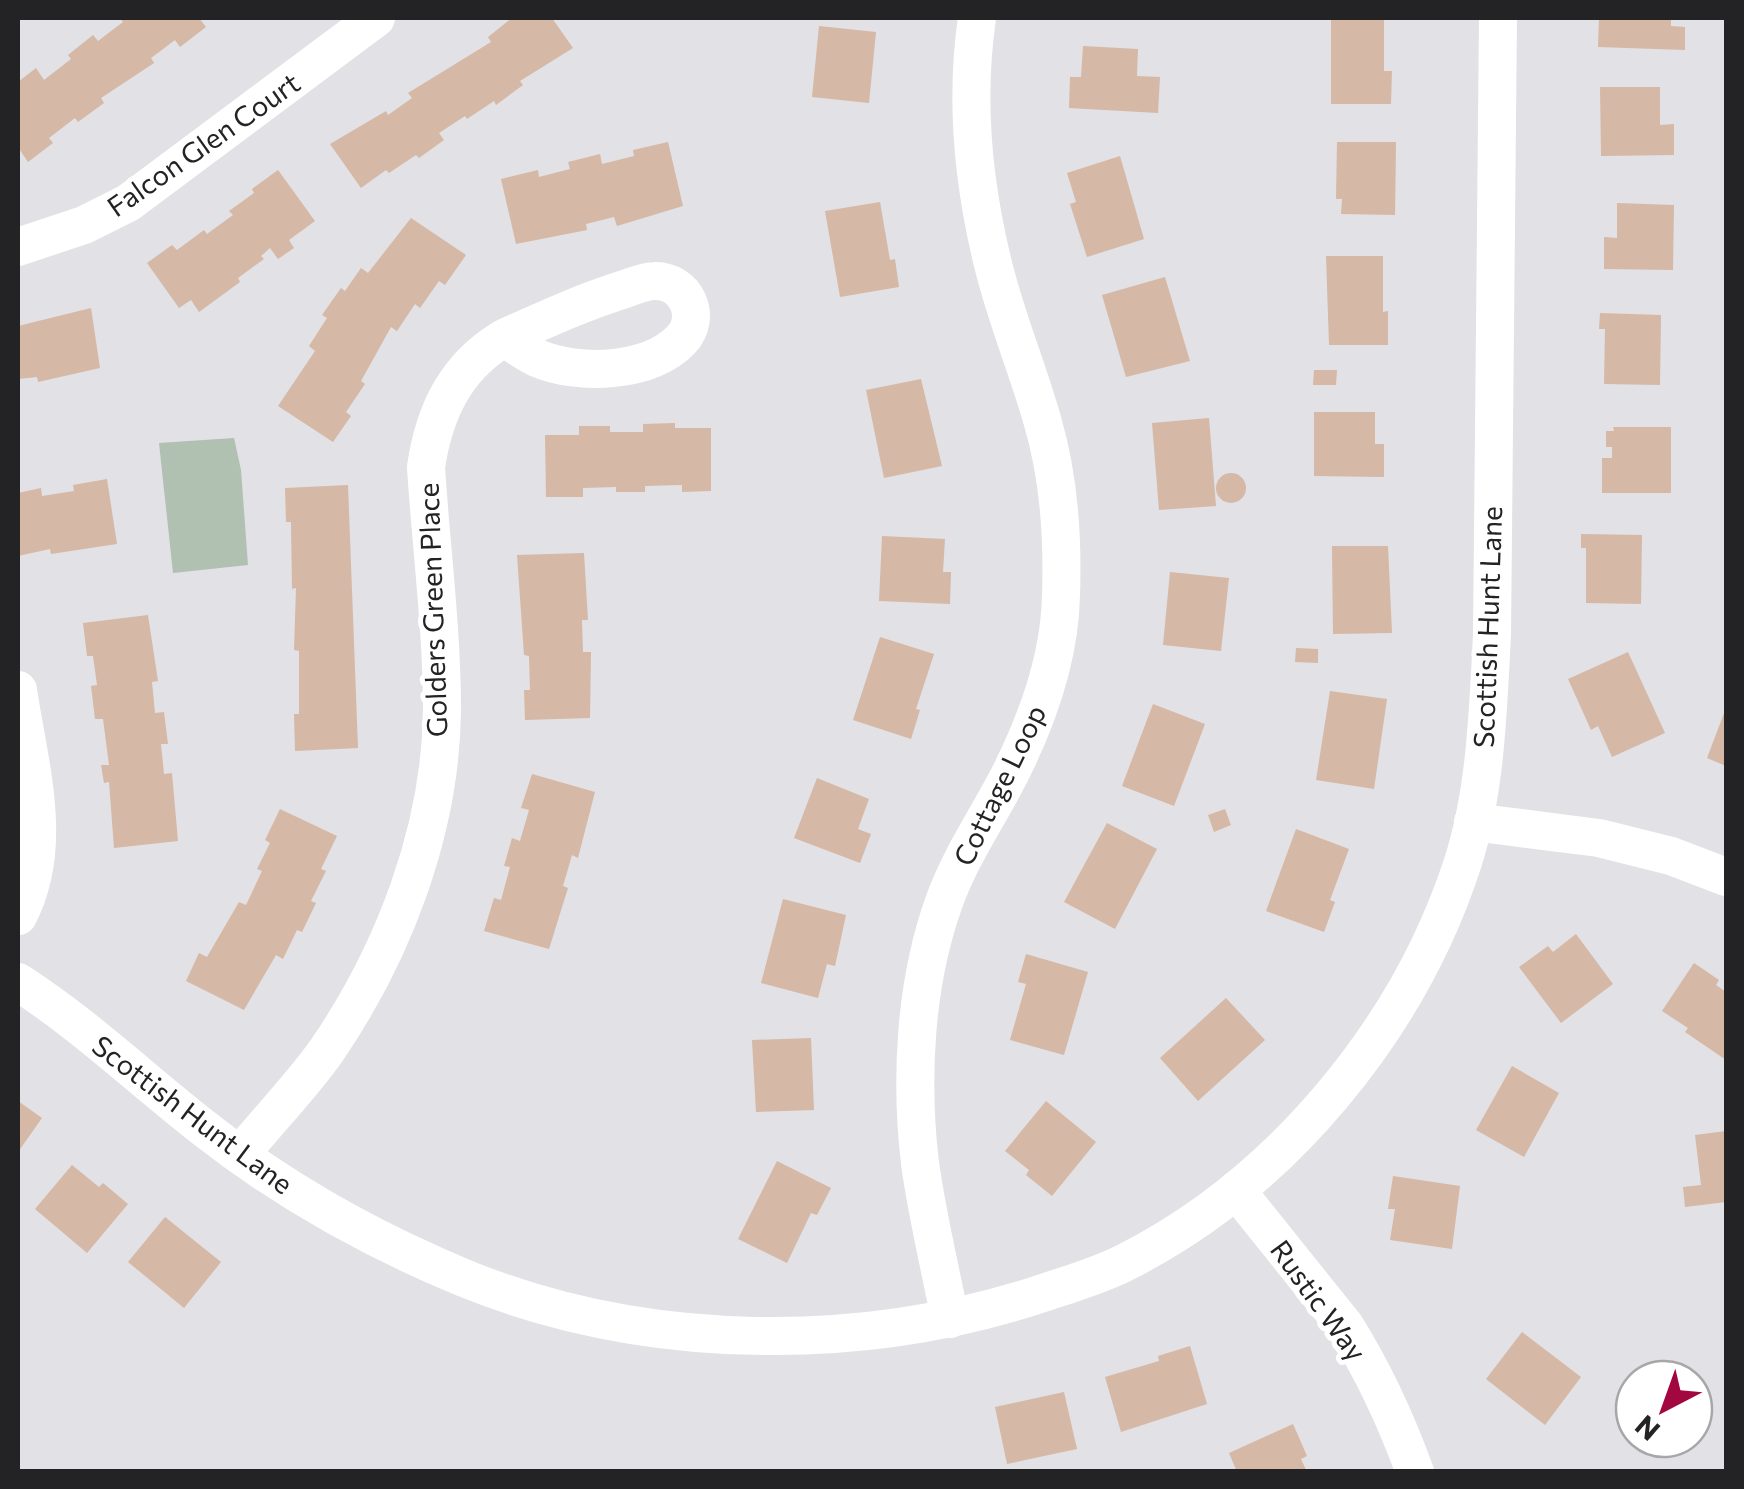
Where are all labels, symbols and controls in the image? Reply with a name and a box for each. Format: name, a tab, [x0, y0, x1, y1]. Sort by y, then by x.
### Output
street label: Falcon Glen Court	[100, 65, 306, 223]
street label: Golders Green Place	[411, 482, 453, 738]
street label: Scottish Hunt Lane	[1466, 505, 1508, 749]
street label: Cottage Loop	[945, 699, 1053, 871]
street label: Scottish Hunt Lane	[86, 1028, 300, 1200]
street label: Rustic Way	[1264, 1233, 1374, 1367]
north arrow	[1614, 1359, 1714, 1459]
text: N	[1628, 1409, 1666, 1448]

